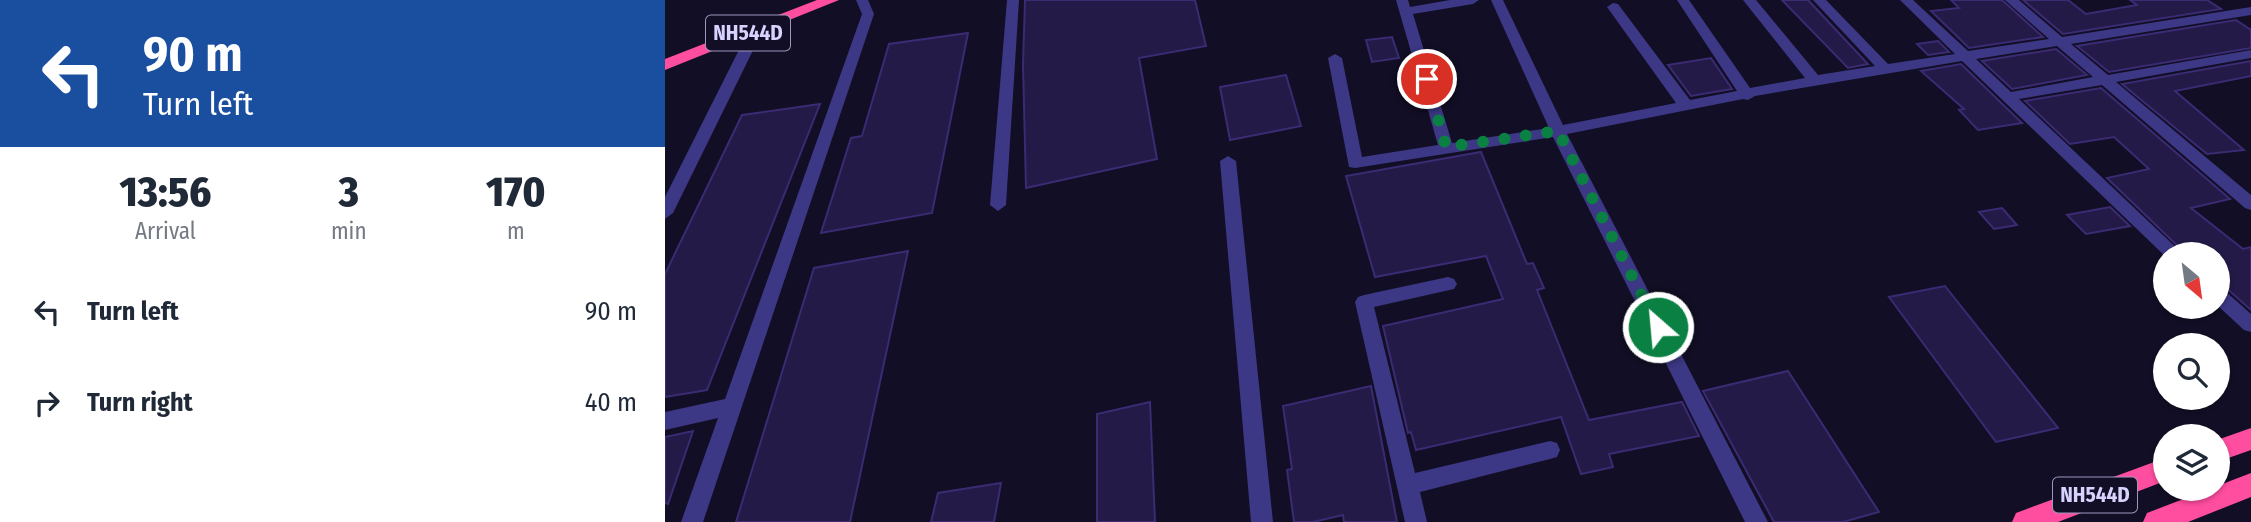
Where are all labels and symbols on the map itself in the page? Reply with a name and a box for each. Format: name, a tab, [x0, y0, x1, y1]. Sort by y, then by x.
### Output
road number: NH544D	[706, 16, 790, 50]
pin	[1397, 49, 1457, 109]
north arrow	[2153, 242, 2229, 318]
position arrow	[1621, 290, 1695, 364]
road number: NH544D	[2053, 477, 2137, 512]

